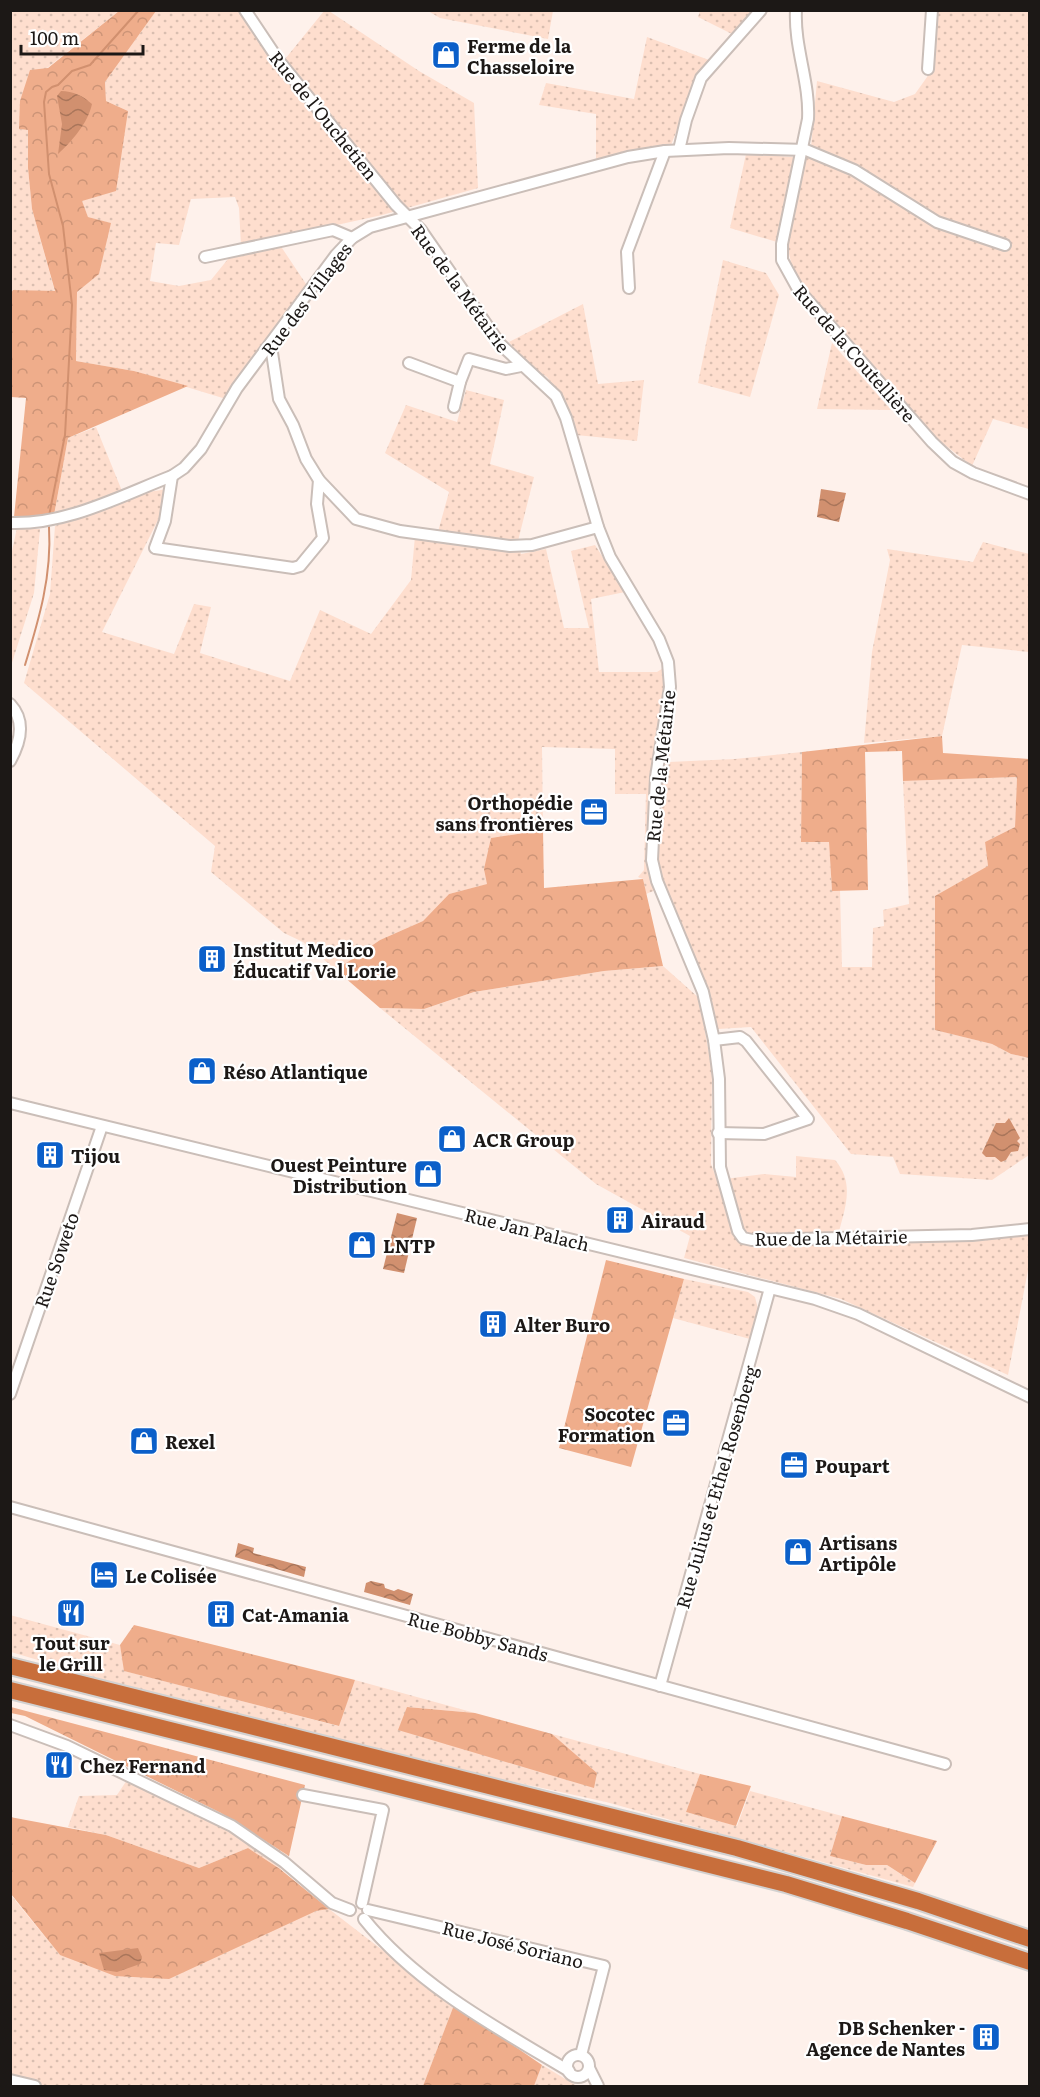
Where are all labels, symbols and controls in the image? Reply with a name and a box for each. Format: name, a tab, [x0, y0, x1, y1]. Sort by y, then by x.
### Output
scale bar	[21, 18, 142, 56]
text: 100 m	[30, 24, 79, 51]
place label: Ferme de la Chasseloire	[467, 32, 574, 80]
shop icon: Ferme de la Chasseloire	[430, 39, 462, 71]
street label: Rue de l'Ouchetien	[263, 45, 385, 186]
street label: Rue de la Métairie	[405, 218, 517, 358]
street label: Rue des Villages	[254, 237, 358, 361]
street label: Rue de la Coutellière	[787, 278, 923, 428]
street label: Rue de la Métairie	[639, 688, 681, 844]
place label: Orthopédie sans frontières	[436, 789, 573, 837]
office icon: Orthopédie sans frontières	[578, 796, 610, 828]
place label: Institut Medico Éducatif Val Lorie	[233, 936, 396, 984]
building icon: Institut Medico Éducatif Val Lorie	[196, 943, 228, 975]
shop icon: Réso Atlantique	[186, 1055, 218, 1087]
place label: Réso Atlantique	[223, 1058, 368, 1085]
shop icon: ACR Group	[436, 1123, 468, 1155]
place label: ACR Group	[473, 1126, 575, 1153]
building icon: Tijou	[34, 1139, 66, 1171]
place label: Tijou	[71, 1142, 120, 1169]
place label: Ouest Peinture Distribution	[271, 1151, 407, 1199]
shop icon: Ouest Peinture Distribution	[412, 1158, 444, 1190]
street label: Rue Jan Palach	[462, 1200, 592, 1258]
building icon: Airaud	[604, 1204, 636, 1236]
place label: Airaud	[641, 1207, 705, 1234]
street label: Rue Soweto	[27, 1208, 85, 1312]
street label: Rue de la Métairie	[754, 1222, 908, 1252]
shop icon: LNTP	[346, 1229, 378, 1261]
place label: LNTP	[383, 1232, 435, 1259]
building icon: Alter Buro	[477, 1308, 509, 1340]
place label: Alter Buro	[514, 1311, 610, 1338]
street label: Rue Julius et Ethel Rosenberg	[668, 1361, 764, 1612]
place label: Socotec Formation	[558, 1400, 655, 1448]
office icon: Socotec Formation	[660, 1407, 692, 1439]
shop icon: Rexel	[128, 1425, 160, 1457]
place label: Rexel	[165, 1428, 216, 1455]
office icon: Poupart	[778, 1449, 810, 1481]
place label: Poupart	[815, 1452, 890, 1479]
place label: Artisans Artipôle	[819, 1529, 897, 1577]
shop icon: Artisans Artipôle	[782, 1536, 814, 1568]
hotel icon: Le Colisée	[88, 1559, 120, 1591]
place label: Le Colisée	[125, 1562, 217, 1589]
restaurant icon: Tout sur le Grill	[55, 1597, 87, 1629]
building icon: Cat-Amania	[205, 1598, 237, 1630]
place label: Cat-Amania	[242, 1601, 350, 1628]
street label: Rue Bobby Sands	[405, 1604, 551, 1668]
place label: Tout sur le Grill	[32, 1629, 110, 1677]
restaurant icon: Chez Fernand	[43, 1749, 75, 1781]
place label: Chez Fernand	[80, 1752, 206, 1779]
street label: Rue José Soriano	[439, 1913, 587, 1975]
place label: DB Schenker - Agence de Nantes	[806, 2014, 965, 2062]
building icon: DB Schenker - Agence de Nantes	[970, 2021, 1002, 2053]

